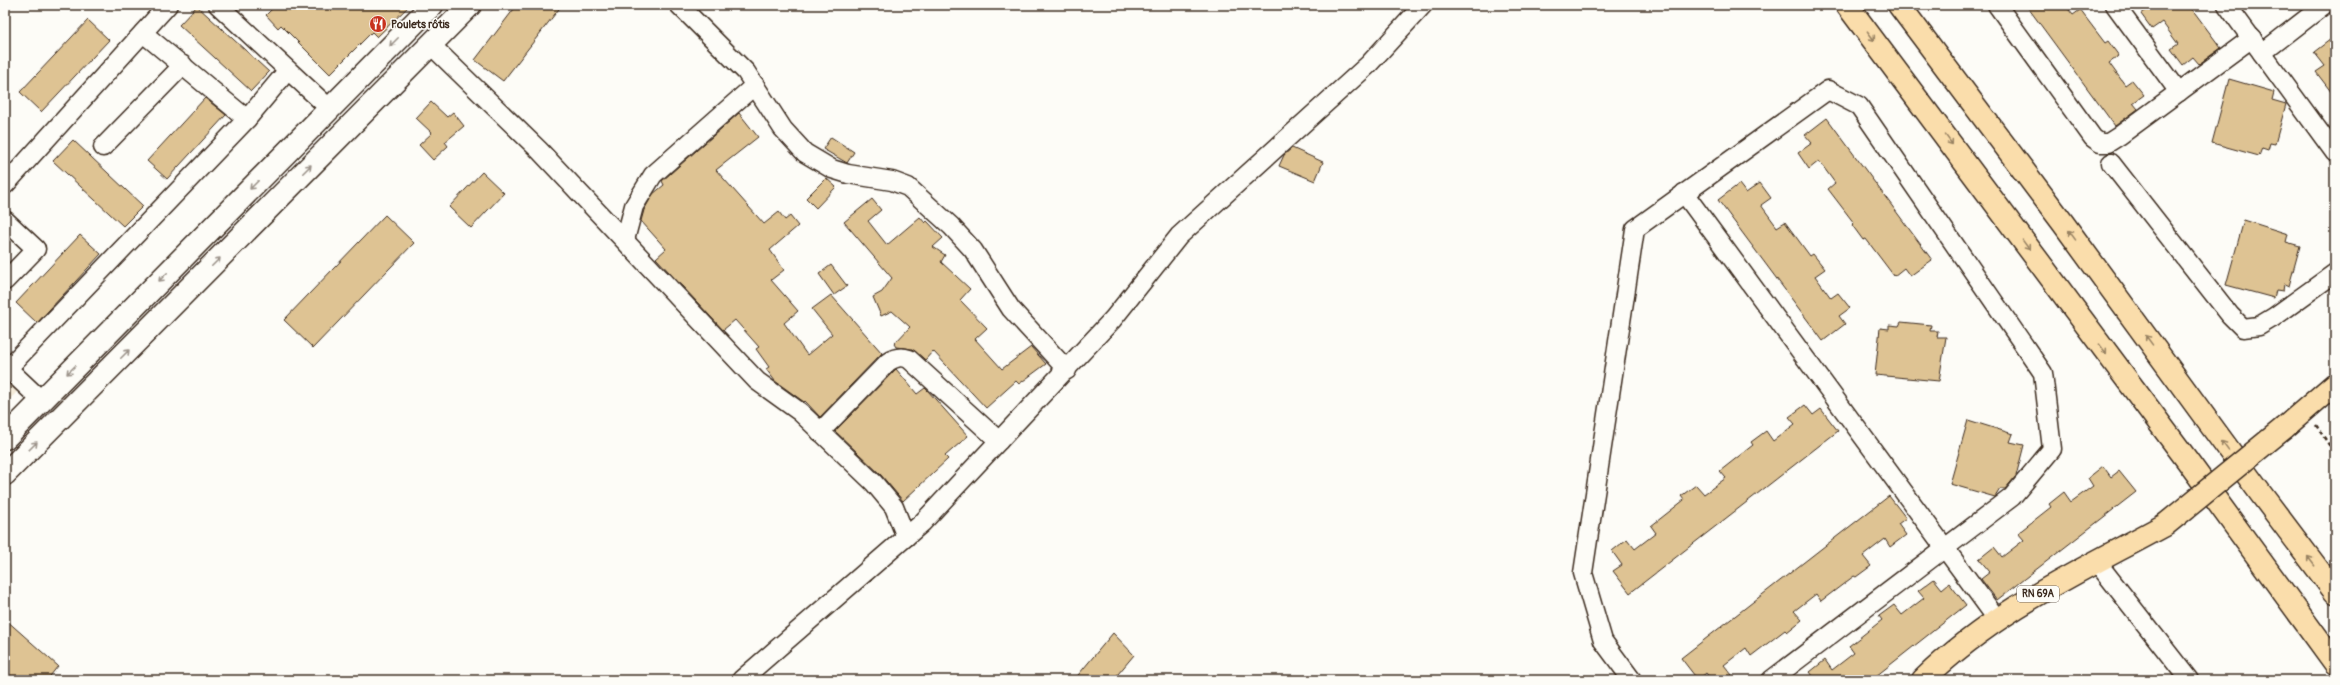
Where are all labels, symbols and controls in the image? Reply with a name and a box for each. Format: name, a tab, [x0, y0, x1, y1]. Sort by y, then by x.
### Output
restaurant icon: Poulets rôtis	[368, 14, 388, 34]
place label: Poulets rôtis	[391, 18, 450, 31]
one-way arrow	[1866, 30, 1875, 41]
one-way arrow	[389, 37, 399, 47]
one-way arrow	[1945, 134, 1953, 145]
one-way arrow	[302, 164, 312, 174]
one-way arrow	[249, 180, 259, 190]
one-way arrow	[2068, 230, 2076, 241]
one-way arrow	[2022, 239, 2030, 250]
one-way arrow	[211, 257, 221, 267]
one-way arrow	[158, 272, 167, 282]
one-way arrow	[2145, 335, 2153, 346]
one-way arrow	[2099, 343, 2108, 354]
one-way arrow	[120, 349, 130, 359]
one-way arrow	[66, 365, 76, 375]
one-way arrow	[2221, 440, 2230, 451]
one-way arrow	[28, 441, 38, 451]
one-way arrow	[2307, 556, 2316, 567]
road number: RN 69A	[2017, 586, 2059, 602]

